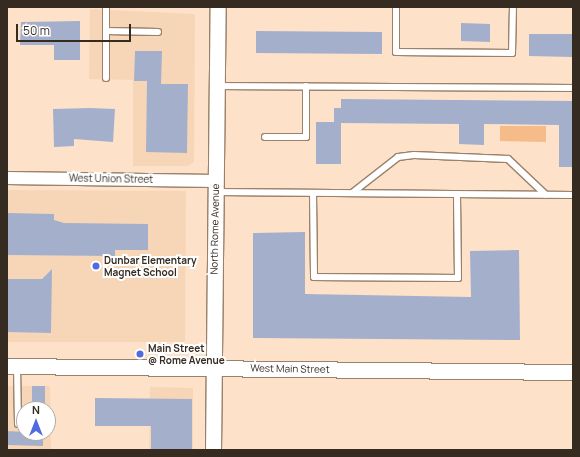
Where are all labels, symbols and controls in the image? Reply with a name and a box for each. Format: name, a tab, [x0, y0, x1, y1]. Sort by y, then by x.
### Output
scale bar	[18, 16, 133, 42]
text: 50 m	[23, 22, 50, 39]
street label: West Union Street	[69, 172, 153, 186]
street label: North Rome Avenue	[208, 183, 222, 275]
place label: Dunbar Elementary Magnet School	[104, 254, 196, 278]
marker: Dunbar Elementary Magnet School	[91, 261, 101, 271]
place label: Main Street @ Rome Avenue	[148, 342, 225, 366]
marker: Main Street @ Rome Avenue	[135, 349, 145, 359]
street label: West Main Street	[250, 362, 330, 376]
north arrow	[16, 401, 56, 441]
text: N	[32, 402, 40, 417]

